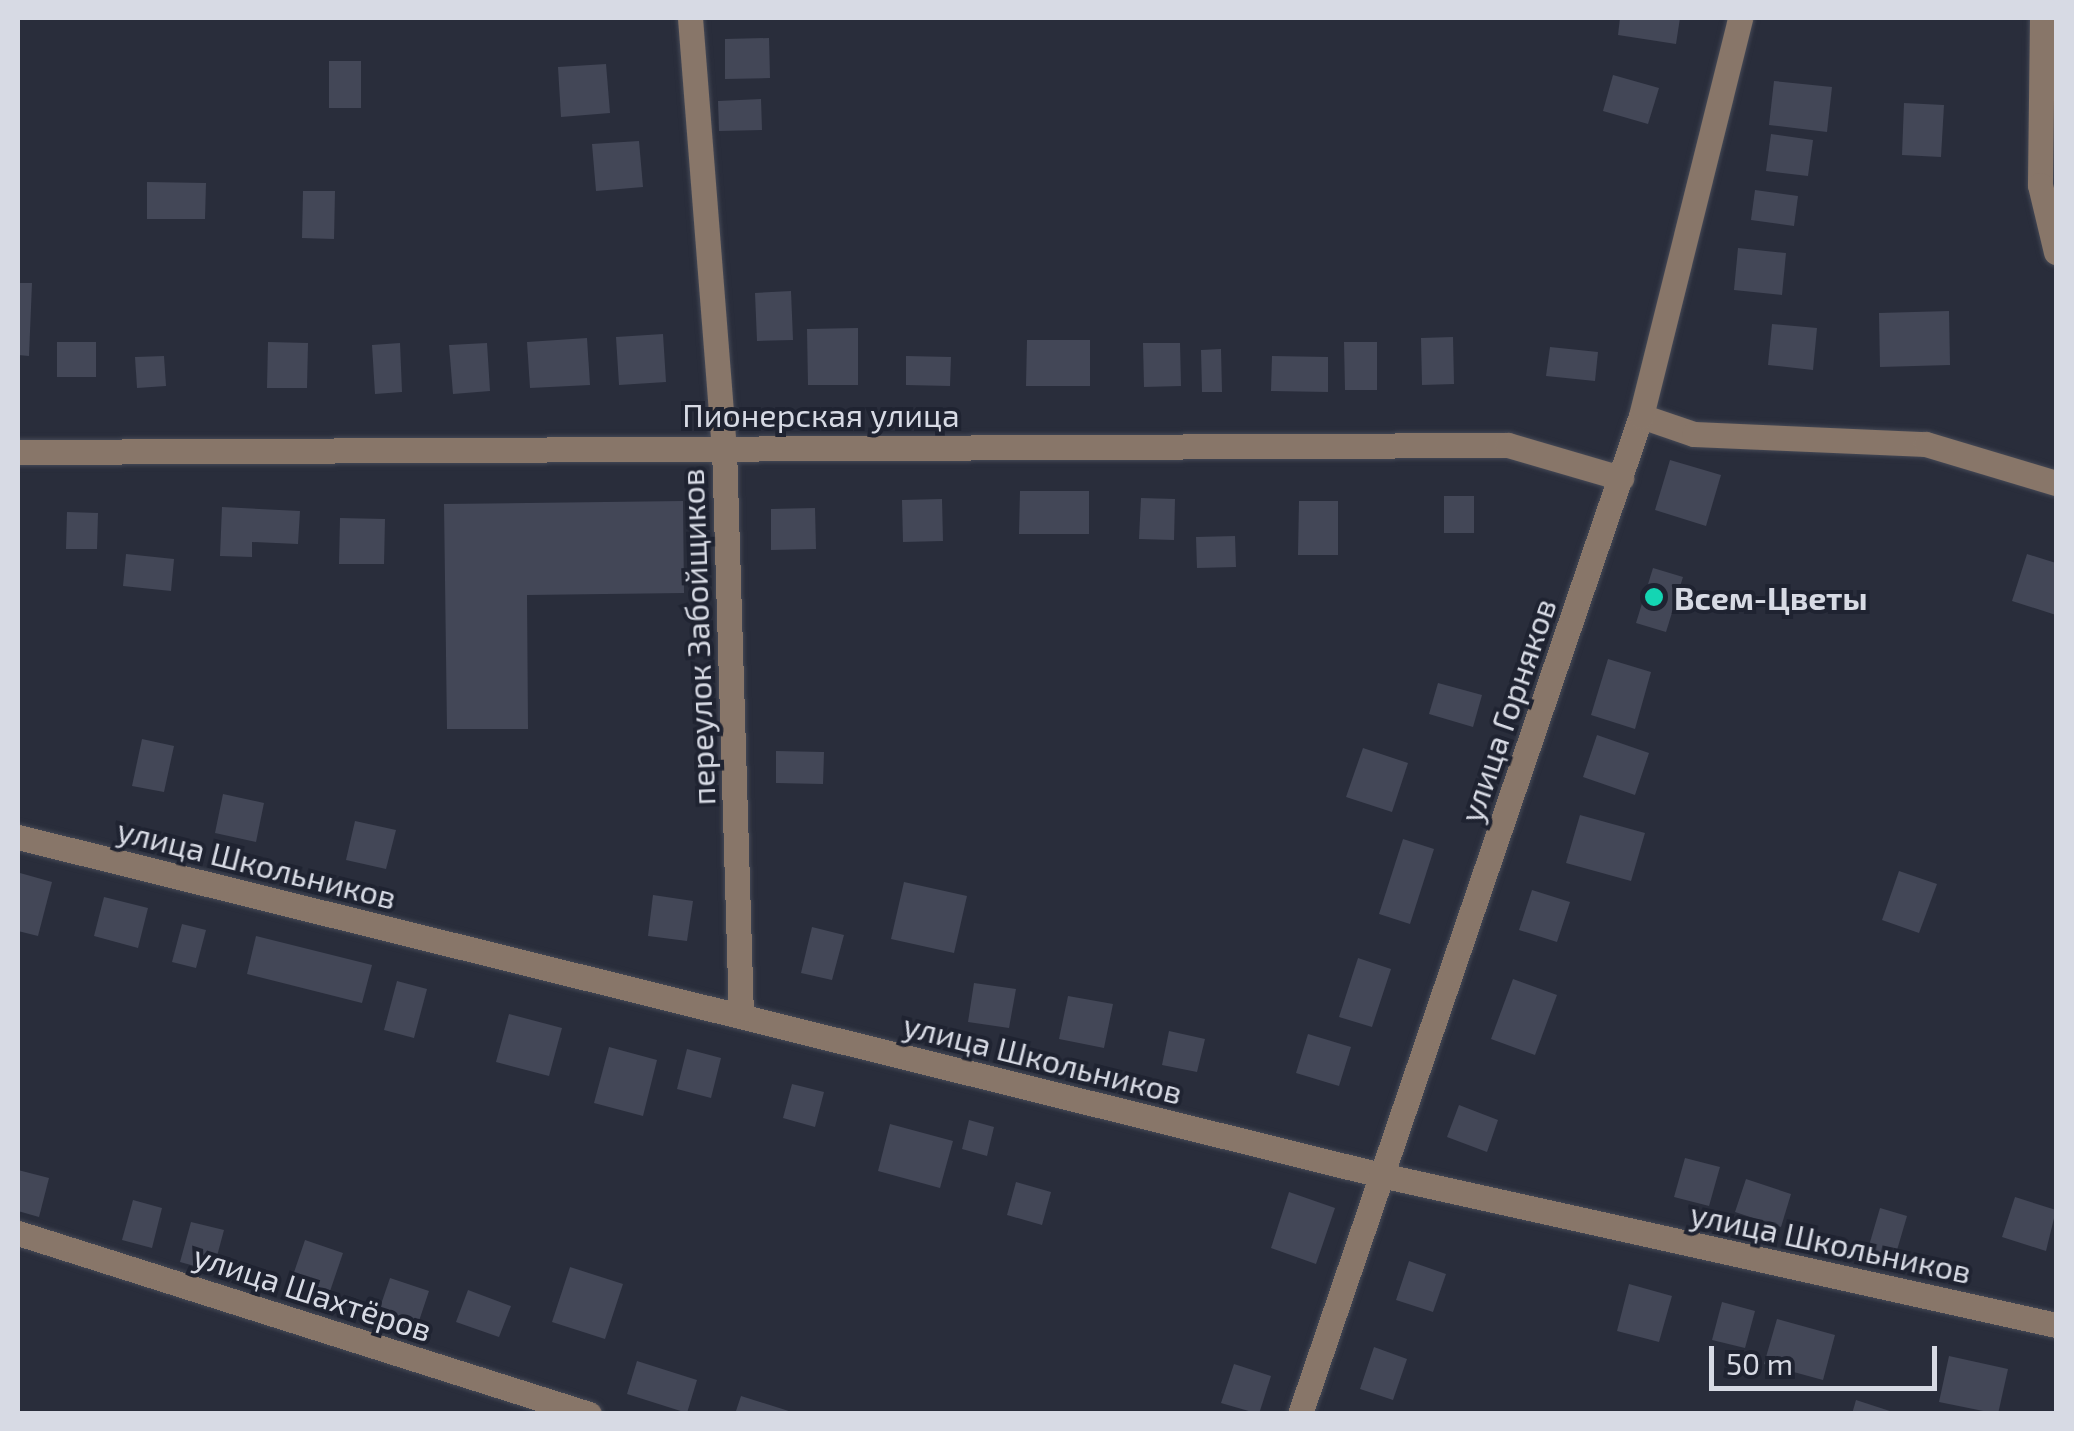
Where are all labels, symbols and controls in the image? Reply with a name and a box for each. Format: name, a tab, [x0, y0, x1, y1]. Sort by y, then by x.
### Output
street label: Пионерская улица	[682, 395, 960, 433]
street label: переулок Забойщиков	[672, 468, 722, 806]
place label: Всем-Цветы	[1674, 578, 1868, 616]
marker: Всем-Цветы	[1643, 586, 1665, 608]
street label: улица Горняков	[1451, 593, 1563, 827]
street label: улица Школьников	[114, 810, 400, 916]
street label: улица Школьников	[900, 1005, 1186, 1111]
street label: улица Школьников	[1687, 1193, 1975, 1291]
street label: улица Шахтёров	[189, 1235, 437, 1349]
scale bar	[1714, 1326, 1942, 1388]
text: 50 m	[1726, 1345, 1793, 1381]

